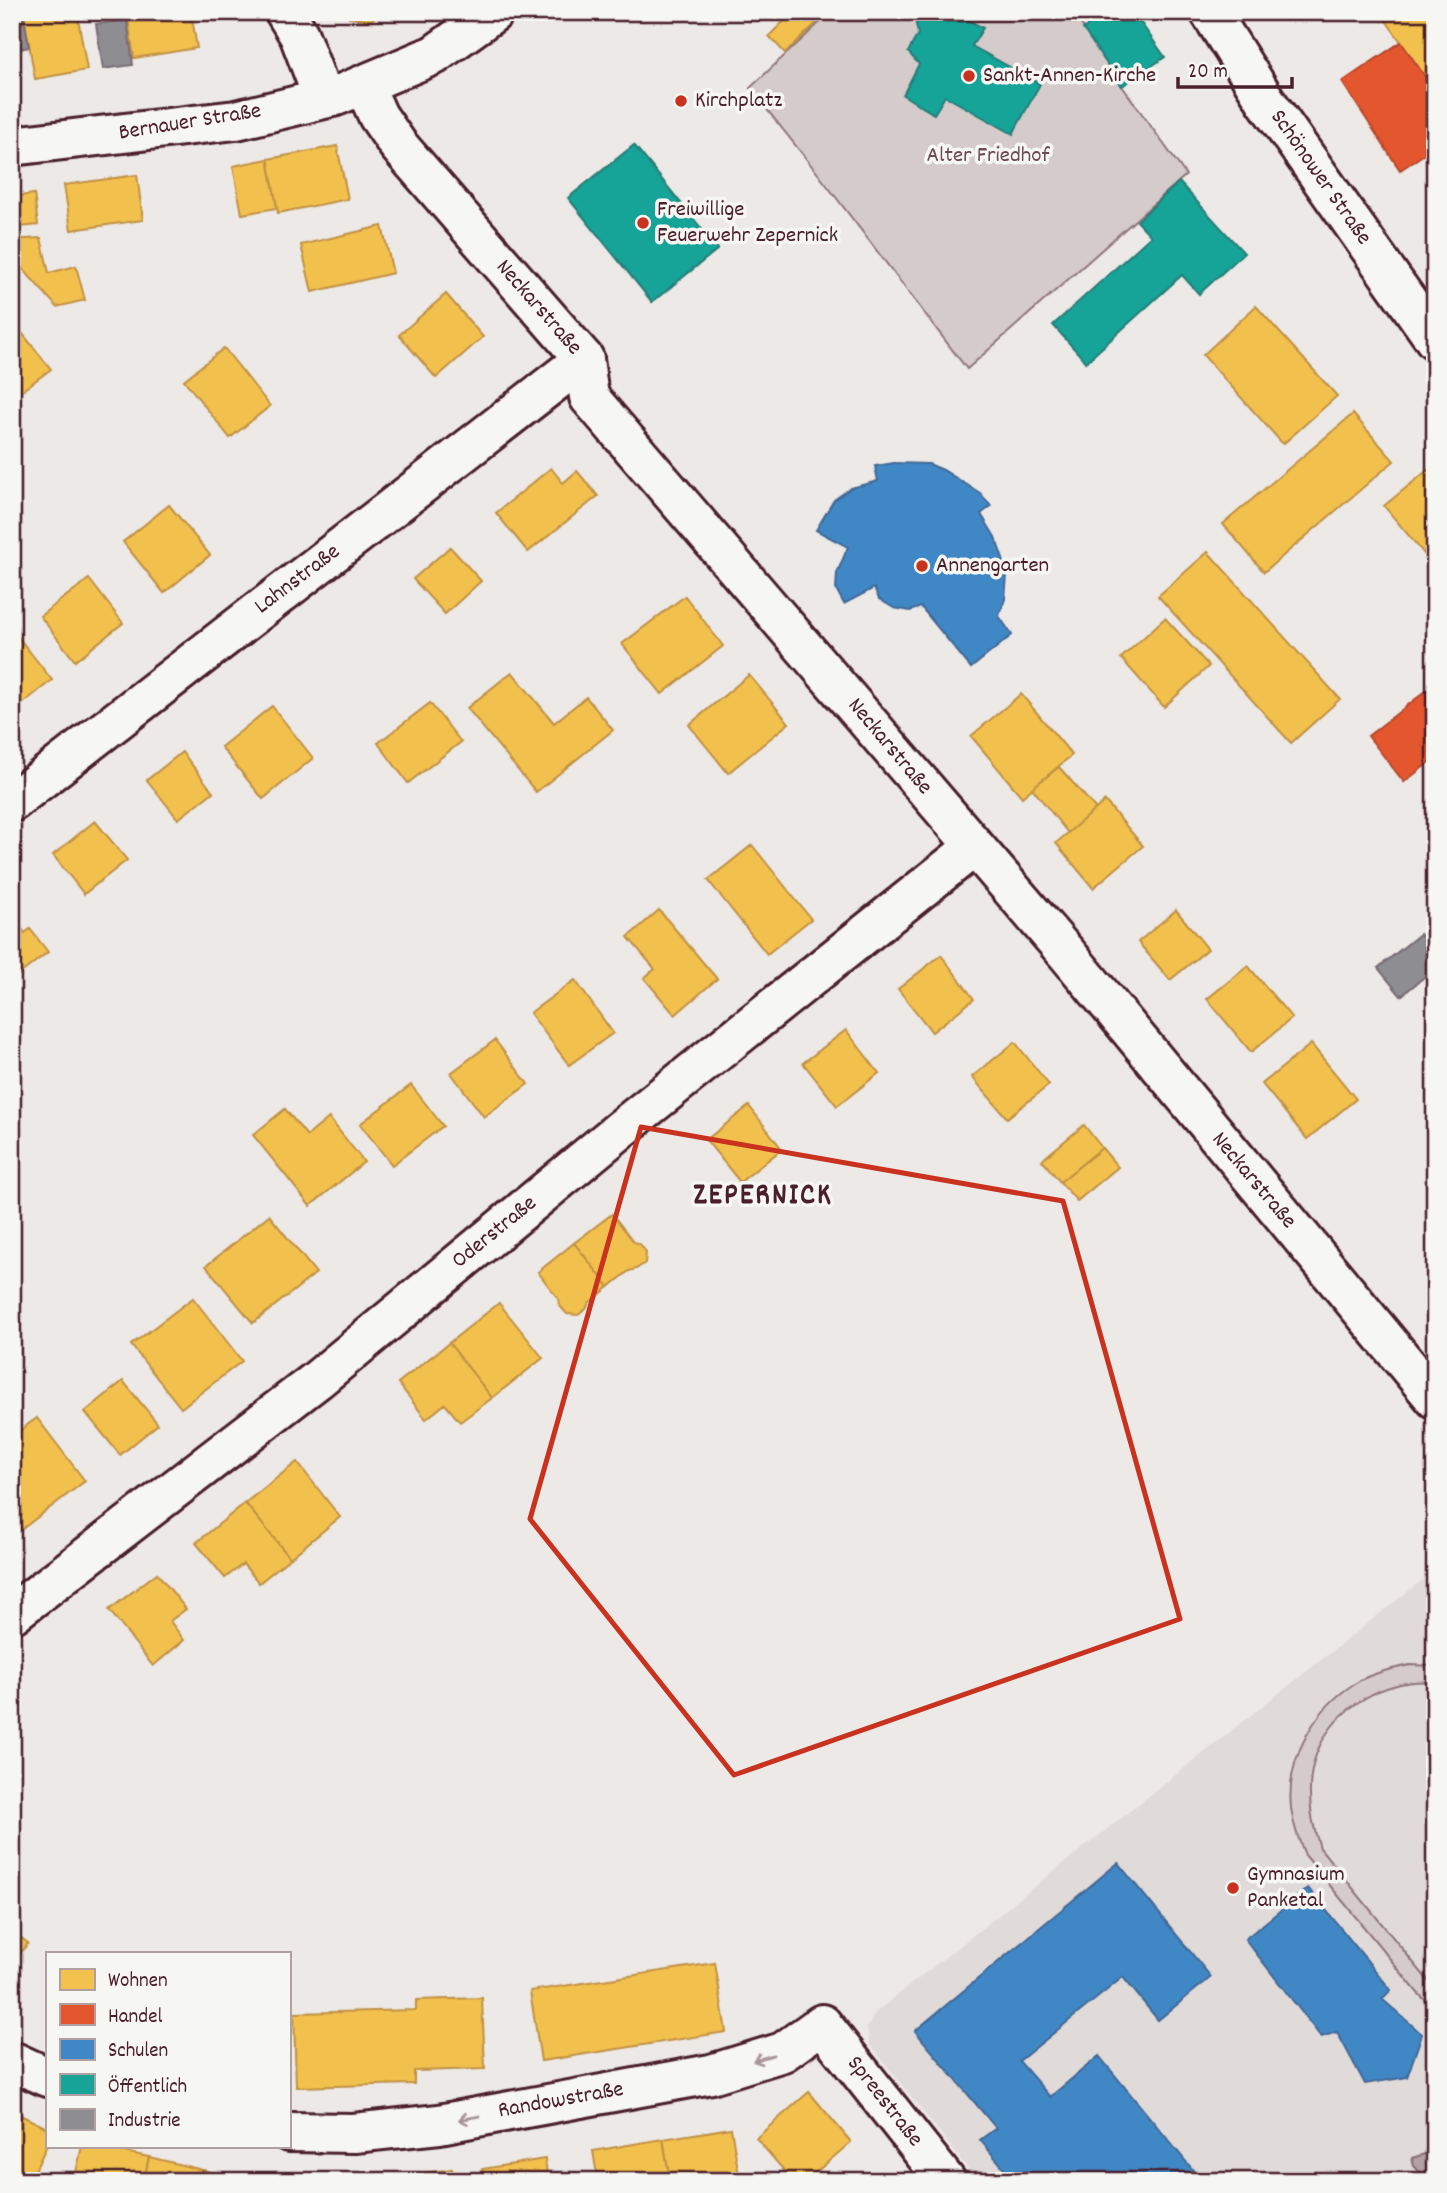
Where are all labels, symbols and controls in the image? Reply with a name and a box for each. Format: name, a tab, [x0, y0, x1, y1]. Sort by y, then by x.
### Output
scale bar	[1178, 46, 1291, 90]
text: 20 m	[1188, 58, 1228, 88]
place label: Sankt-Annen-Kirche	[983, 60, 1156, 93]
marker: Sankt-Annen-Kirche	[961, 68, 977, 84]
place label: Kirchplatz	[695, 85, 782, 118]
marker: Kirchplatz	[673, 93, 689, 109]
street label: Bernauer Straße	[116, 95, 264, 151]
street label: Schönower Straße	[1261, 104, 1379, 252]
park label: Alter Friedhof	[926, 140, 1051, 173]
place label: Freiwillige Feuerwehr Zepernick	[657, 194, 838, 253]
marker: Freiwillige Feuerwehr Zepernick	[635, 215, 651, 231]
street label: Neckarstraße	[487, 253, 589, 363]
street label: Lahnstraße	[248, 537, 348, 623]
place label: Annengarten	[936, 550, 1049, 583]
marker: Annengarten	[914, 558, 930, 574]
street label: Neckarstraße	[838, 691, 940, 803]
street label: Neckarstraße	[1202, 1125, 1304, 1237]
district label: ZEPERNICK	[693, 1176, 833, 1219]
street label: Oderstraße	[445, 1188, 545, 1278]
place label: Gymnasium Panketal	[1247, 1859, 1345, 1918]
marker: Gymnasium Panketal	[1225, 1880, 1241, 1896]
legend	[46, 1952, 290, 2148]
text: Wohnen	[108, 1967, 168, 1997]
text: Handel	[108, 2003, 162, 2033]
text: Schulen	[108, 2037, 168, 2067]
street label: Spreestraße	[838, 2049, 930, 2155]
one-way arrow	[753, 2053, 775, 2065]
text: Öffentlich	[108, 2073, 187, 2103]
street label: Randowstraße	[496, 2074, 626, 2128]
text: Industrie	[108, 2107, 181, 2137]
one-way arrow	[458, 2112, 481, 2125]

